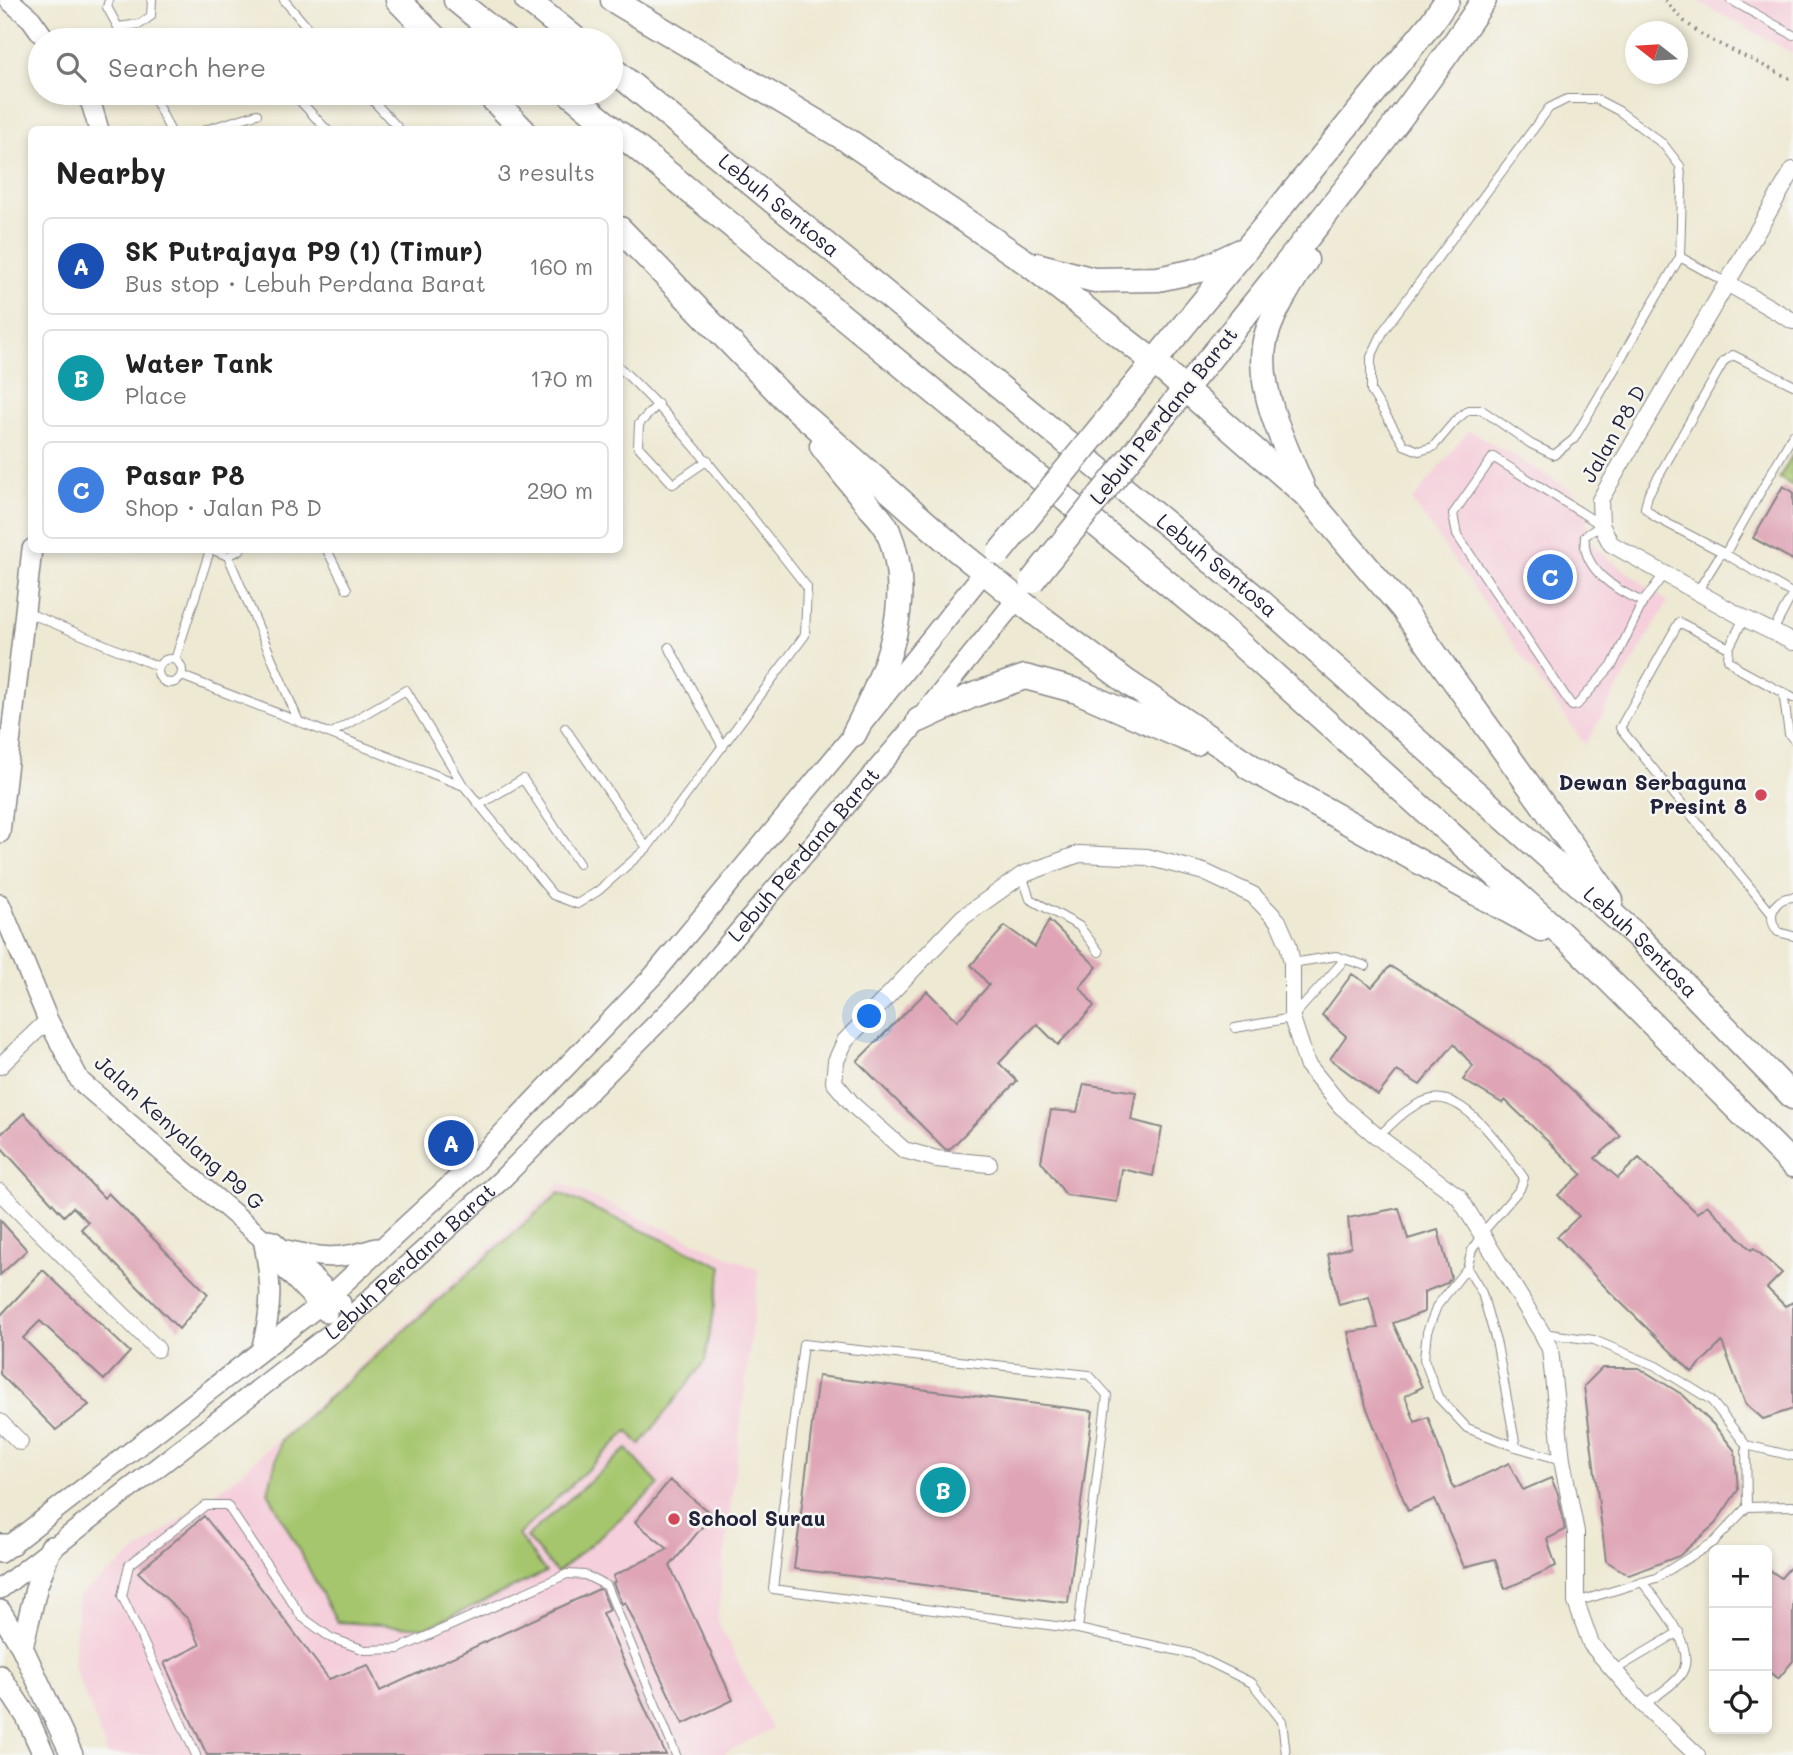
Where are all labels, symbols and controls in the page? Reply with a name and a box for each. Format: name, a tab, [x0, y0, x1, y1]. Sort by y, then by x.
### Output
north arrow	[1625, 21, 1688, 84]
search box	[28, 28, 623, 105]
icon: search	[52, 48, 90, 86]
text: Search here	[108, 50, 266, 84]
street label: Lebuh Sentosa	[714, 147, 846, 262]
text: Nearby	[56, 152, 166, 192]
text: 3 results	[498, 157, 595, 187]
text: SK Putrajaya P9 (1) (Timur)	[125, 234, 483, 268]
text: A	[73, 251, 89, 281]
text: 160 m	[529, 251, 593, 281]
text: Bus stop · Lebuh Perdana Barat	[125, 268, 486, 298]
street label: Lebuh Perdana Barat	[1083, 321, 1243, 509]
text: Water Tank	[125, 346, 273, 380]
text: B	[73, 363, 89, 393]
text: 170 m	[530, 363, 593, 393]
text: Place	[125, 380, 187, 410]
street label: Jalan P8 D	[1574, 380, 1651, 487]
text: Pasar P8	[125, 458, 245, 492]
text: C	[72, 475, 90, 505]
text: 290 m	[527, 475, 593, 505]
text: Shop · Jalan P8 D	[125, 492, 322, 522]
street label: Lebuh Sentosa	[1152, 507, 1284, 622]
pin: C	[1527, 551, 1573, 603]
street label: Lebuh Perdana Barat	[721, 761, 885, 947]
place label: Dewan Serbaguna Presint 8	[1558, 768, 1747, 819]
marker: Dewan Serbaguna Presint 8	[1753, 787, 1769, 803]
street label: Lebuh Sentosa	[1578, 880, 1704, 1003]
your location	[852, 999, 886, 1033]
street label: Jalan Kenyalang P9 G	[90, 1049, 270, 1215]
pin: A	[428, 1117, 474, 1169]
street label: Lebuh Perdana Barat	[319, 1177, 500, 1345]
pin: B	[920, 1464, 966, 1516]
place label: School Surau	[688, 1504, 826, 1531]
marker: School Surau	[666, 1511, 682, 1527]
map controls	[1709, 1545, 1772, 1734]
button: +	[1709, 1545, 1772, 1608]
button: −	[1709, 1608, 1772, 1671]
button: locate	[1709, 1671, 1772, 1734]

